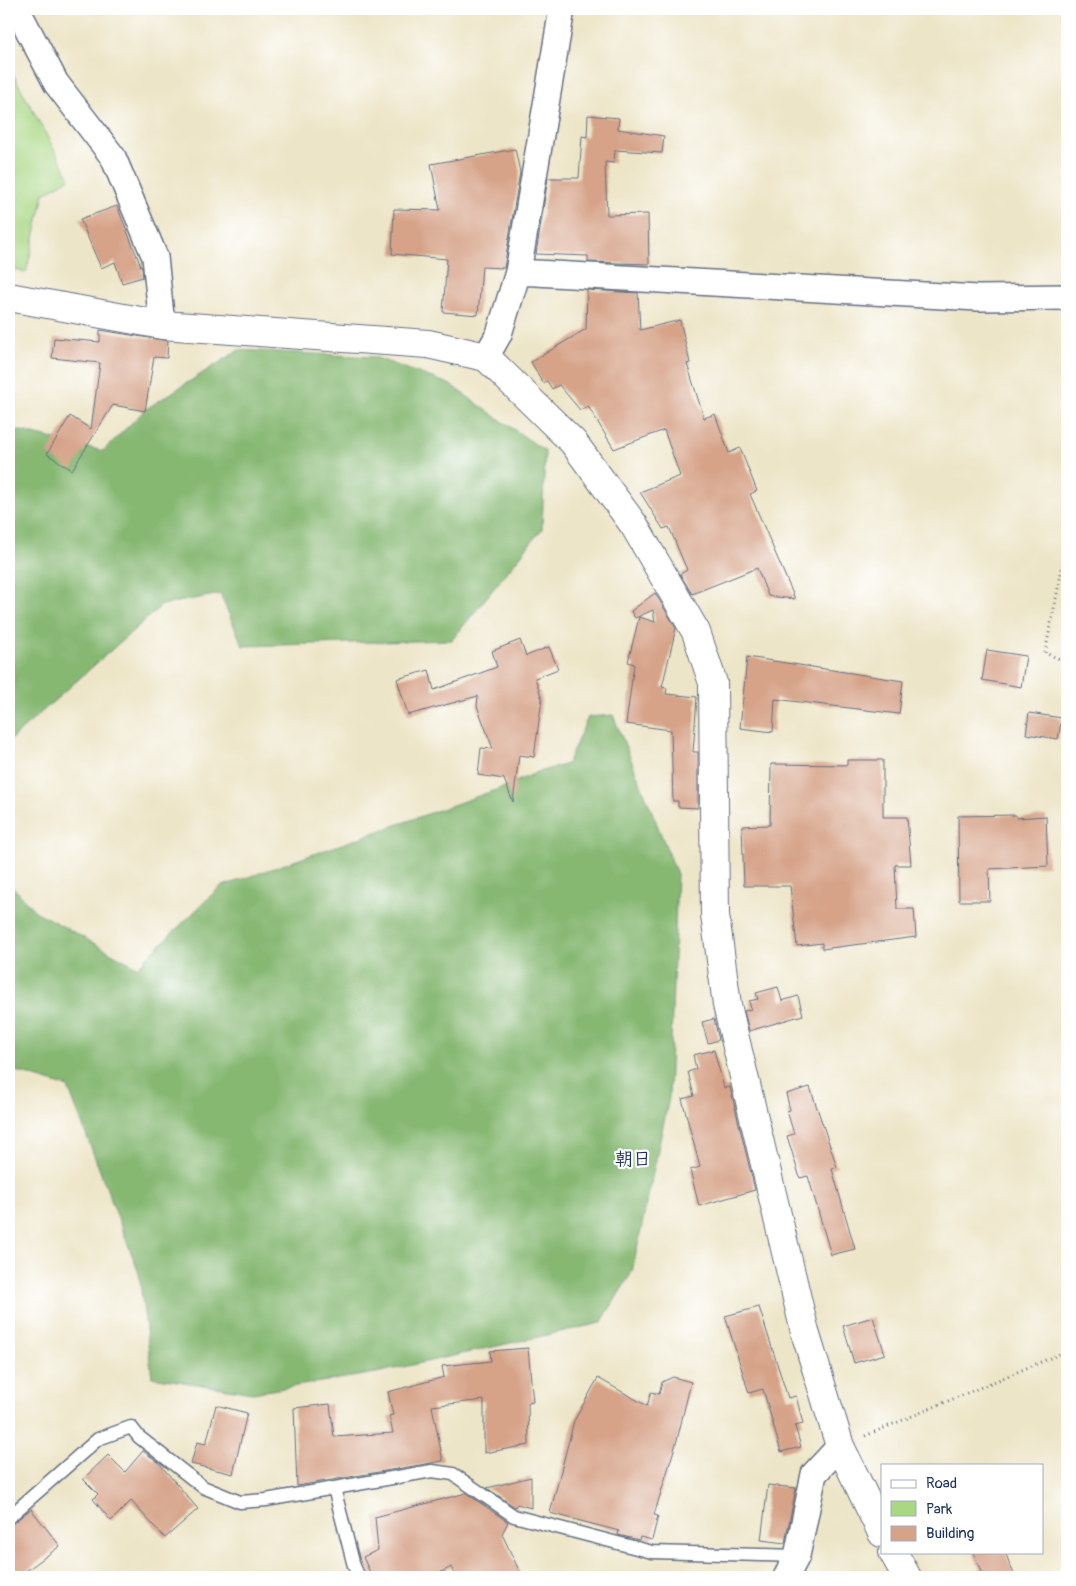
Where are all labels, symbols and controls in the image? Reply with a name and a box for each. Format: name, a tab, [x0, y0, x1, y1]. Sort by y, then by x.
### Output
district label: 朝日	[615, 1148, 651, 1171]
legend	[881, 1464, 1044, 1554]
text: Road	[926, 1474, 957, 1493]
text: Park	[926, 1500, 953, 1519]
text: Building	[926, 1524, 974, 1543]

